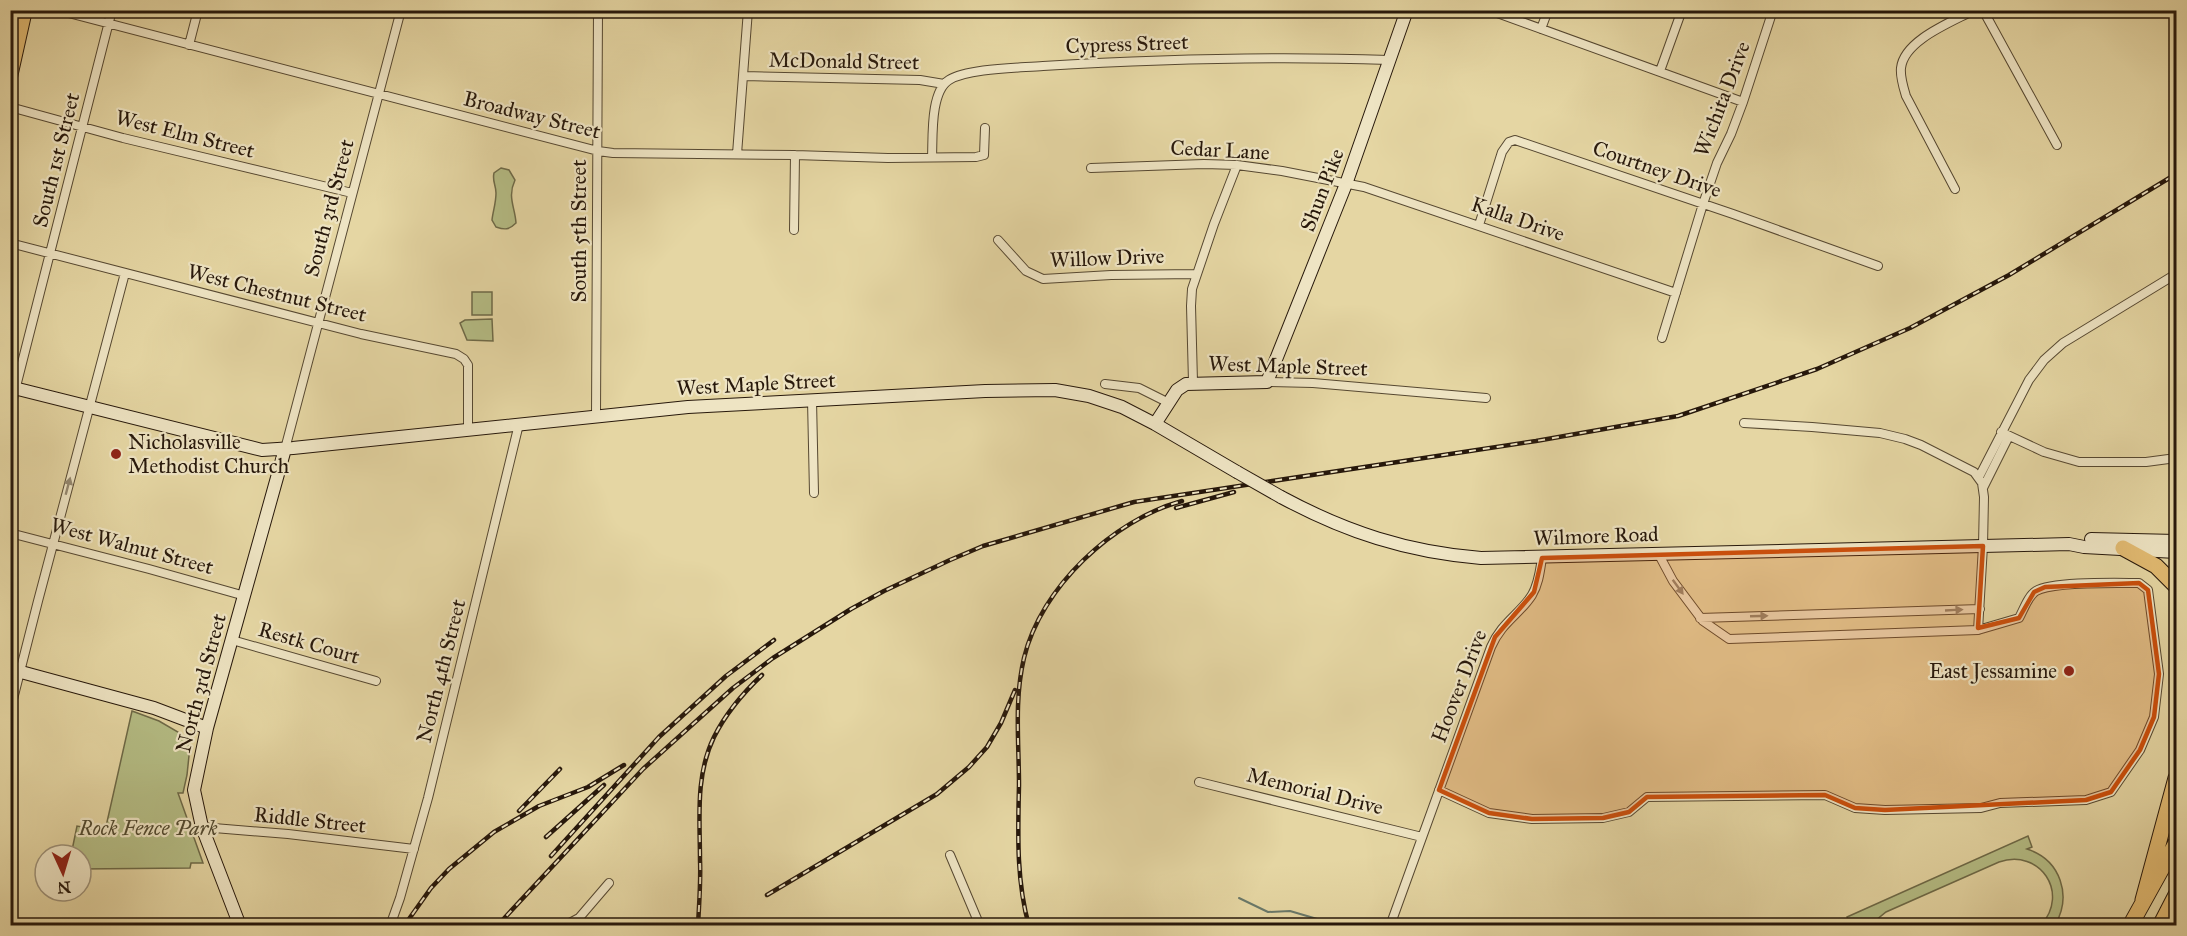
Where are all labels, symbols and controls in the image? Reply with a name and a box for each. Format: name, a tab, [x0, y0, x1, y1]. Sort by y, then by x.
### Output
street label: Cypress Street	[1065, 29, 1190, 59]
street label: Wichita Drive	[1688, 38, 1756, 160]
street label: McDonald Street	[768, 47, 920, 75]
street label: Broadway Street	[461, 85, 604, 145]
street label: South 1st Street	[27, 89, 85, 230]
street label: West Elm Street	[113, 104, 258, 164]
street label: Cedar Lane	[1170, 134, 1271, 166]
street label: Courtney Drive	[1589, 135, 1725, 203]
street label: South 3rd Street	[298, 136, 360, 279]
street label: Shun Pike	[1294, 145, 1350, 235]
street label: South 5th Street	[566, 159, 592, 303]
street label: Kalla Drive	[1468, 191, 1568, 247]
street label: Willow Drive	[1049, 243, 1165, 273]
street label: West Chestnut Street	[185, 258, 370, 328]
street label: West Maple Street	[1208, 350, 1369, 382]
street label: West Maple Street	[676, 367, 837, 401]
place label: Nicholasville Methodist Church	[128, 429, 290, 479]
marker: Nicholasville Methodist Church	[109, 447, 123, 461]
one-way arrow	[63, 477, 73, 495]
street label: West Walnut Street	[48, 512, 217, 580]
street label: Wilmore Road	[1533, 521, 1660, 551]
one-way arrow	[1672, 578, 1684, 594]
street label: North 4th Street	[411, 596, 472, 746]
one-way arrow	[1944, 606, 1963, 615]
street label: North 3rd Street	[170, 610, 232, 755]
one-way arrow	[1749, 611, 1768, 620]
street label: Restk Court	[255, 616, 363, 670]
street label: Hoover Drive	[1426, 626, 1493, 746]
place label: East Jessamine	[1929, 658, 2057, 684]
marker: East Jessamine	[2062, 664, 2076, 678]
street label: Memorial Drive	[1244, 761, 1386, 821]
street label: Riddle Street	[253, 801, 368, 839]
park label: Rock Fence Park	[77, 815, 218, 841]
north arrow	[33, 843, 93, 903]
text: N	[56, 878, 71, 897]

